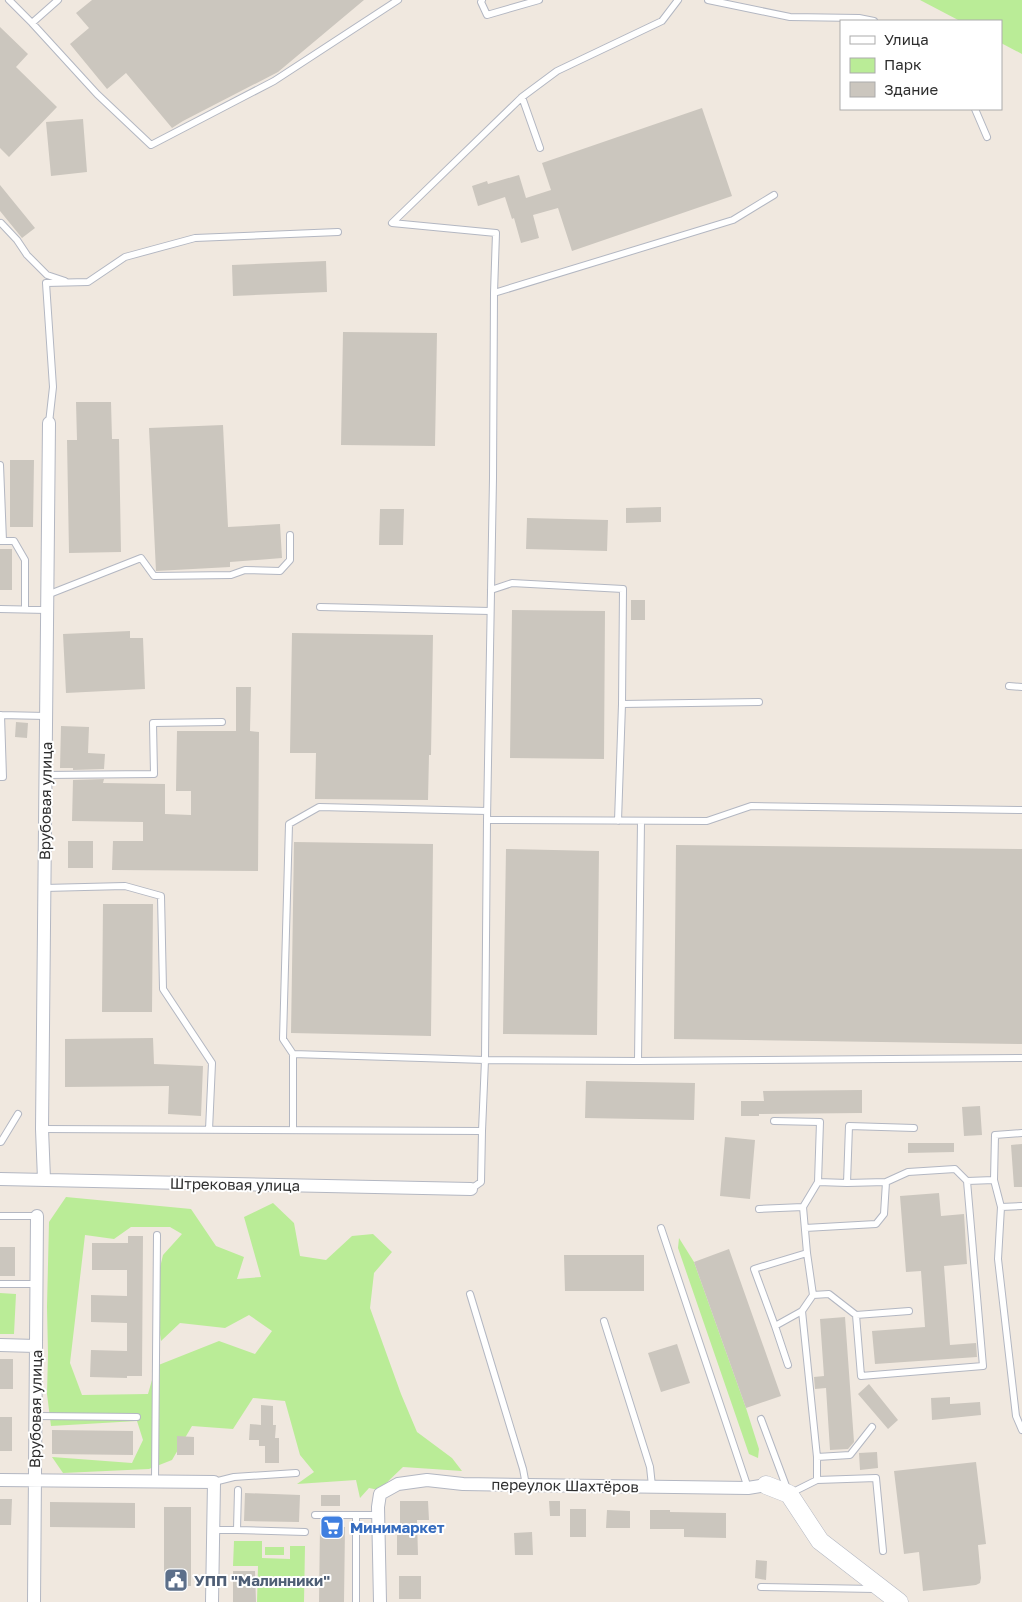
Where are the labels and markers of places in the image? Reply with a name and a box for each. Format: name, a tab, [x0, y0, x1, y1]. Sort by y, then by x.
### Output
supermarket icon: Минимаркет	[319, 1514, 345, 1540]
place label: Минимаркет	[350, 1518, 445, 1536]
public building icon: УПП "Малинники"	[163, 1567, 189, 1593]
place label: УПП "Малинники"	[194, 1571, 330, 1589]

